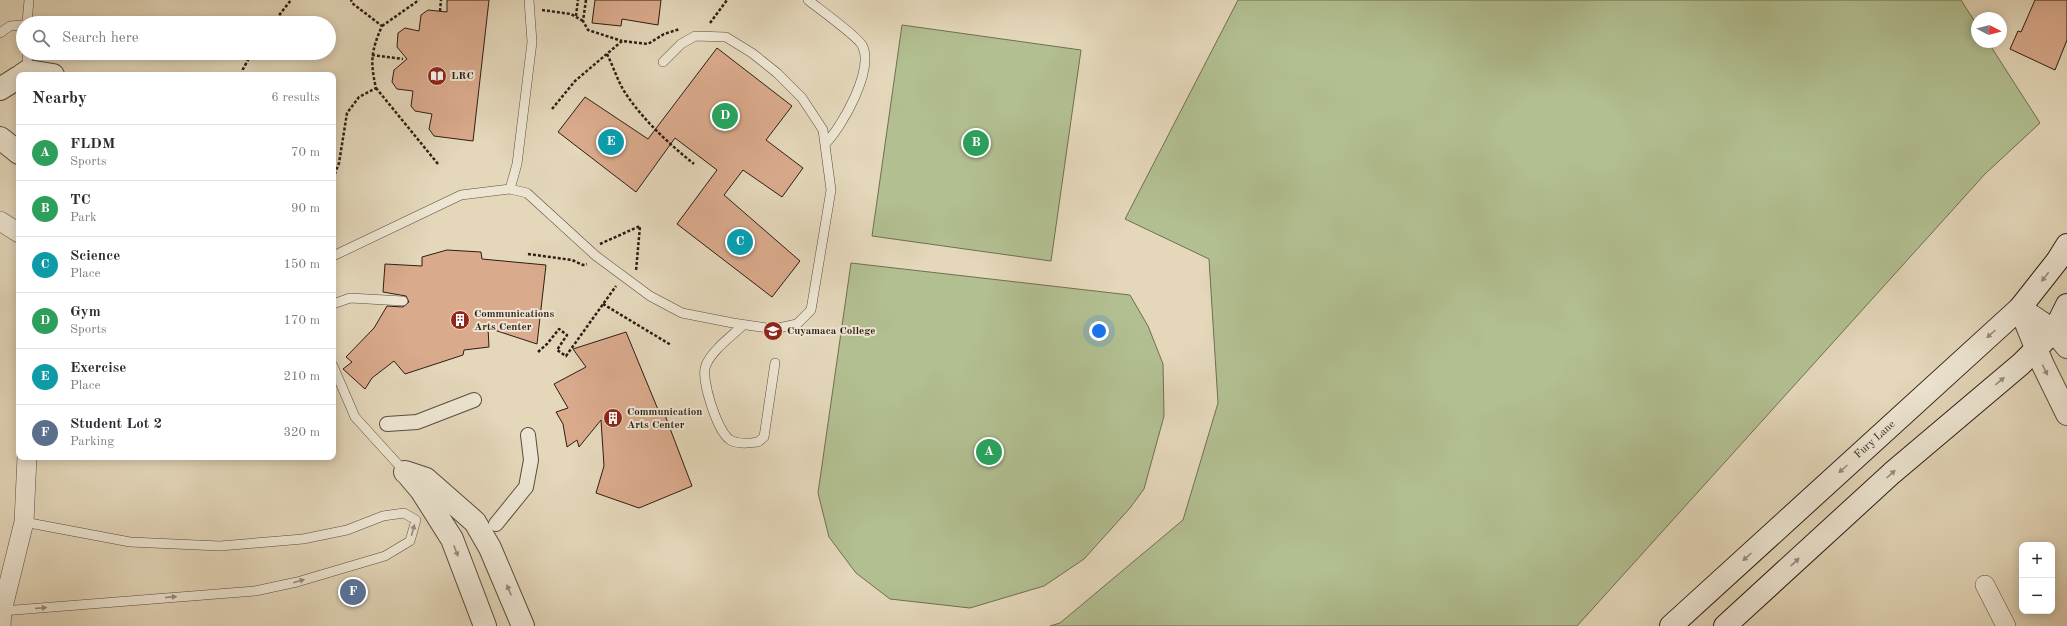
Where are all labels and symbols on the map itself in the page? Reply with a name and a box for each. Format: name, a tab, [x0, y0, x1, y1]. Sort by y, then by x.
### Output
north arrow	[1971, 12, 2007, 48]
library icon: LRC	[426, 65, 448, 87]
place label: LRC	[451, 71, 474, 82]
pin: D	[712, 101, 738, 131]
pin: E	[598, 127, 624, 157]
pin: B	[963, 128, 989, 158]
pin: C	[727, 227, 753, 257]
one-way arrow	[2040, 271, 2049, 282]
building icon: Communications Arts Center	[449, 309, 471, 331]
place label: Communications Arts Center	[474, 309, 554, 333]
school or university icon: Cuyamaca College	[762, 320, 784, 342]
your location	[1089, 321, 1109, 341]
place label: Cuyamaca College	[787, 326, 876, 337]
one-way arrow	[1986, 330, 1996, 339]
one-way arrow	[2042, 364, 2049, 376]
one-way arrow	[1995, 377, 2006, 386]
building icon: Communication Arts Center	[602, 407, 624, 429]
place label: Communication Arts Center	[627, 407, 702, 431]
street label: Fury Lane	[1853, 419, 1897, 461]
pin: A	[976, 437, 1002, 467]
one-way arrow	[1838, 464, 1848, 474]
one-way arrow	[1886, 469, 1896, 478]
one-way arrow	[410, 524, 416, 536]
one-way arrow	[454, 546, 460, 558]
one-way arrow	[1742, 552, 1752, 561]
one-way arrow	[1790, 557, 1800, 566]
pin: F	[340, 577, 366, 607]
one-way arrow	[294, 578, 306, 584]
one-way arrow	[506, 584, 512, 595]
one-way arrow	[165, 594, 177, 601]
one-way arrow	[35, 604, 47, 611]

